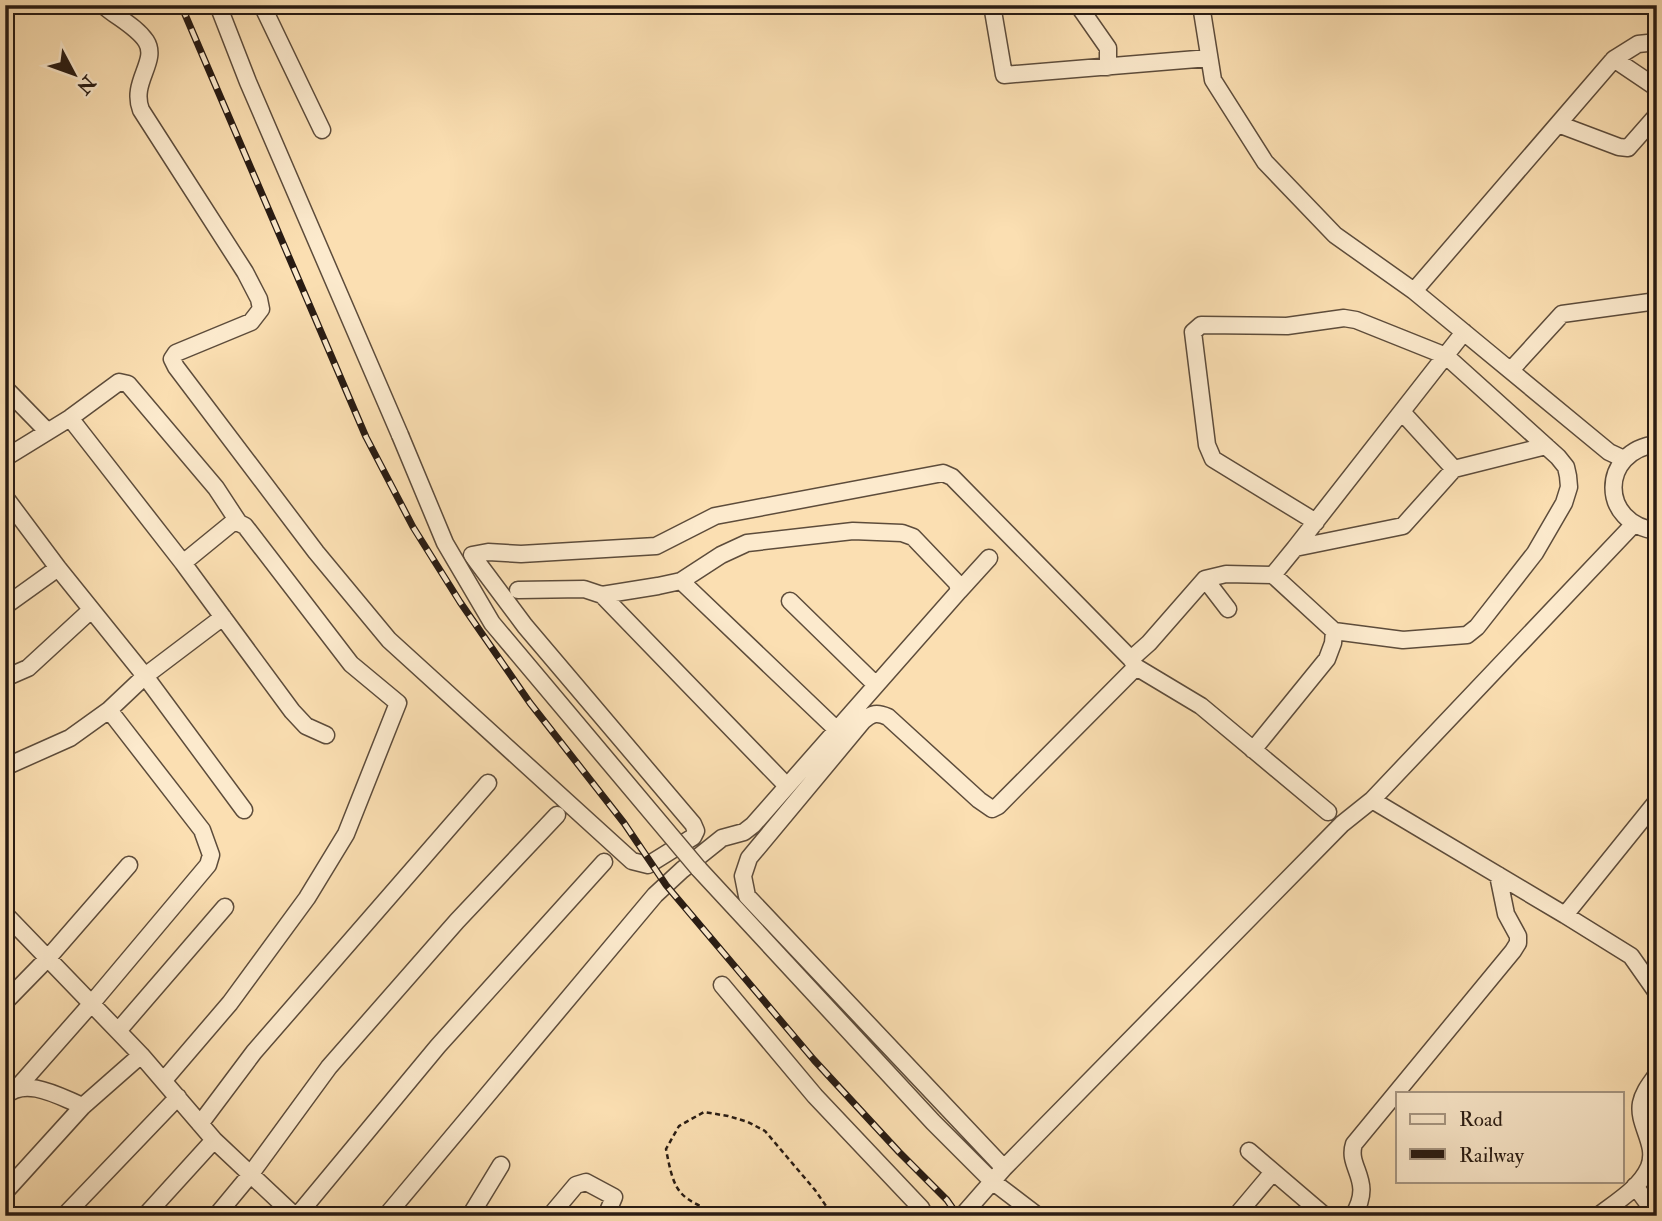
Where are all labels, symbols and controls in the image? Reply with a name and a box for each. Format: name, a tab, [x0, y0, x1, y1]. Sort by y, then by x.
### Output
north arrow	[38, 38, 108, 108]
text: N	[71, 69, 101, 100]
legend	[1396, 1092, 1624, 1182]
text: Road	[1459, 1106, 1504, 1133]
text: Railway	[1459, 1142, 1525, 1169]

